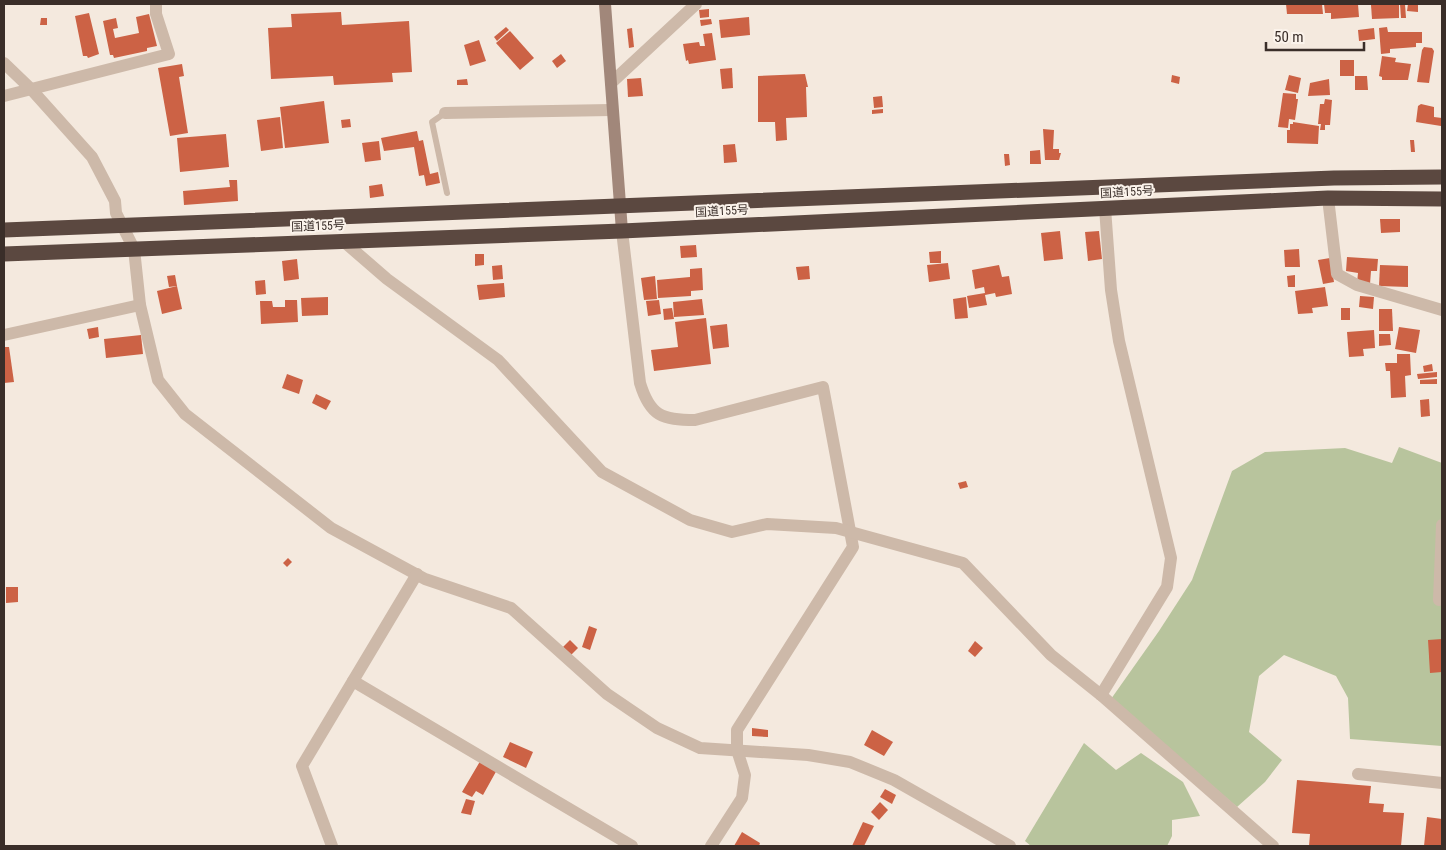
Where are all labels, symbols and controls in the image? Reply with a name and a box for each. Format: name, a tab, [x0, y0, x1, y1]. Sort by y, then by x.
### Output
scale bar	[1266, 20, 1364, 52]
text: 50 m	[1274, 28, 1304, 46]
street label: 国道155号	[1100, 184, 1154, 200]
street label: 国道155号	[695, 203, 749, 219]
street label: 国道155号	[291, 218, 345, 234]

